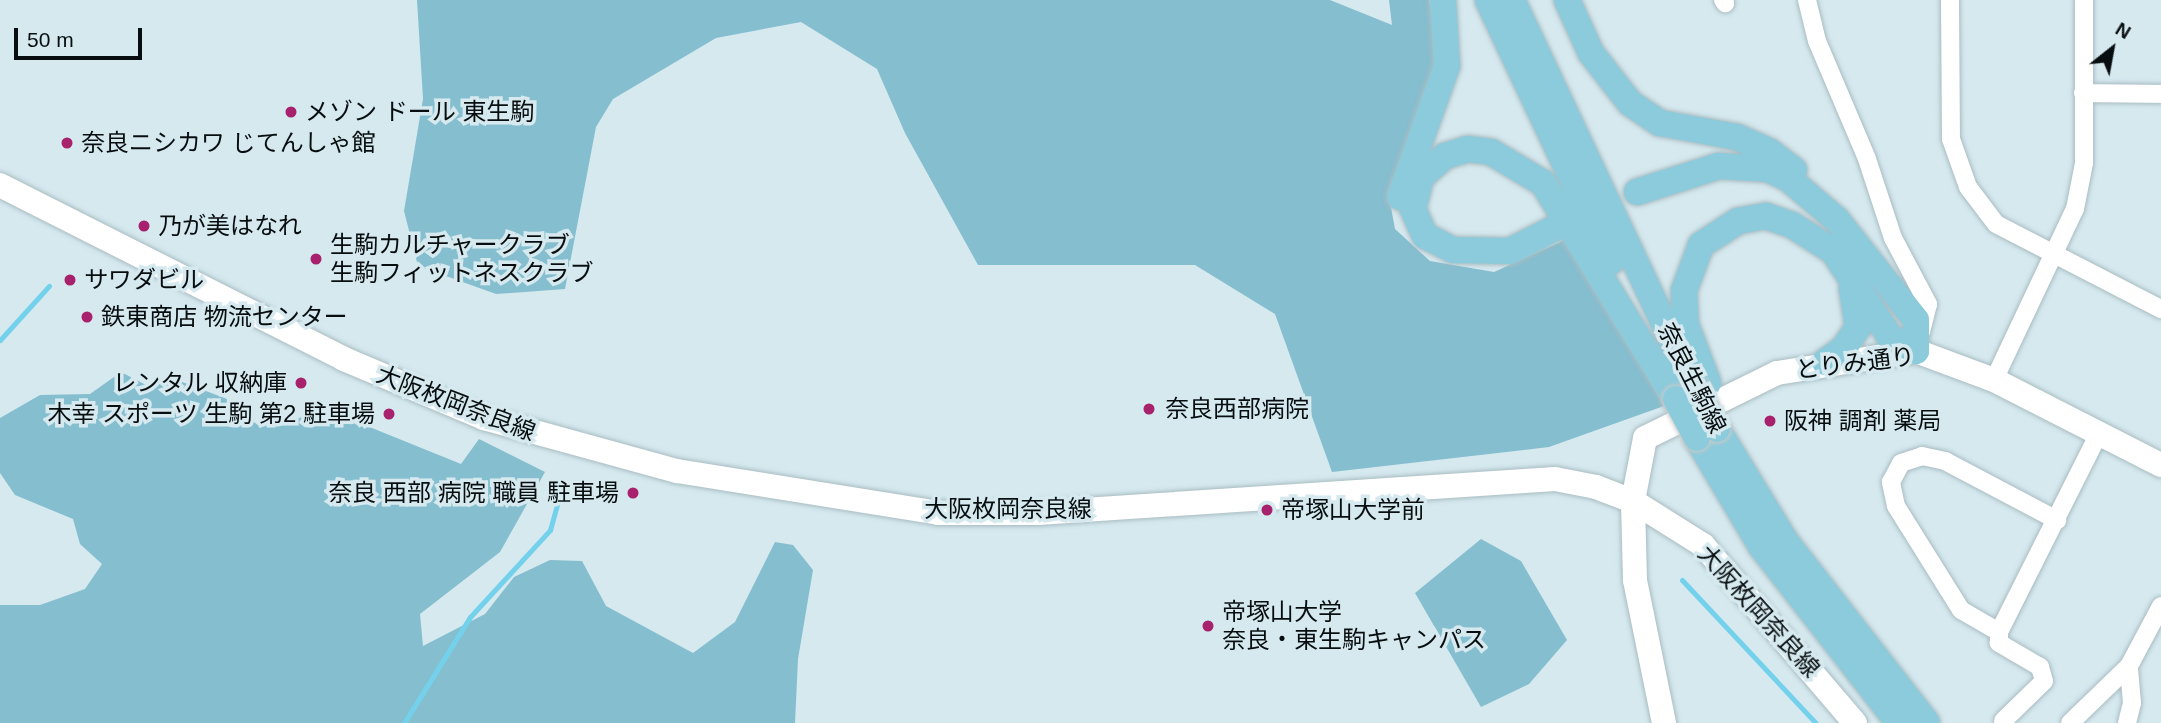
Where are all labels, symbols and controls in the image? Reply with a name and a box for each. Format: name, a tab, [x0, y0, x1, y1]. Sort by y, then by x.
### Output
scale bar	[18, 14, 145, 58]
north arrow	[2077, 14, 2147, 84]
text: N	[2112, 18, 2134, 43]
text: 50 m	[27, 28, 74, 51]
place label: メゾン ドール 東生駒	[305, 98, 534, 126]
marker: メゾン ドール 東生駒	[283, 104, 299, 120]
place label: 奈良ニシカワ じてんしゃ館	[81, 129, 376, 157]
marker: 奈良ニシカワ じてんしゃ館	[59, 135, 75, 151]
place label: 乃が美はなれ	[158, 212, 302, 240]
marker: 乃が美はなれ	[136, 218, 152, 234]
place label: 生駒カルチャークラブ 生駒フィットネスクラブ	[330, 231, 594, 287]
marker: 生駒カルチャークラブ 生駒フィットネスクラブ	[308, 251, 324, 267]
place label: サワダビル	[84, 266, 204, 294]
marker: サワダビル	[62, 272, 78, 288]
place label: 鉄東商店 物流センター	[101, 303, 348, 331]
marker: 鉄東商店 物流センター	[79, 309, 95, 325]
street label: 奈良生駒線	[1652, 318, 1732, 438]
street label: とりみ通り	[1794, 341, 1916, 385]
street label: 大阪枚岡奈良線	[372, 359, 540, 447]
place label: レンタル 収納庫	[112, 369, 287, 397]
marker: レンタル 収納庫	[293, 375, 309, 391]
place label: 奈良西部病院	[1165, 395, 1309, 423]
marker: 奈良西部病院	[1139, 399, 1159, 419]
place label: 木幸 スポーツ 生駒 第2 駐車場	[47, 400, 375, 428]
marker: 木幸 スポーツ 生駒 第2 駐車場	[381, 406, 397, 422]
place label: 阪神 調剤 薬局	[1784, 407, 1941, 435]
marker: 阪神 調剤 薬局	[1762, 413, 1778, 429]
place label: 奈良 西部 病院 職員 駐車場	[328, 479, 619, 507]
marker: 奈良 西部 病院 職員 駐車場	[625, 485, 641, 501]
street label: 大阪枚岡奈良線	[924, 495, 1092, 523]
place label: 帝塚山大学前	[1281, 496, 1425, 524]
marker: 帝塚山大学前	[1259, 502, 1275, 518]
street label: 大阪枚岡奈良線	[1692, 539, 1826, 683]
place label: 帝塚山大学 奈良・東生駒キャンパス	[1222, 598, 1486, 654]
marker: 帝塚山大学 奈良・東生駒キャンパス	[1200, 618, 1216, 634]

